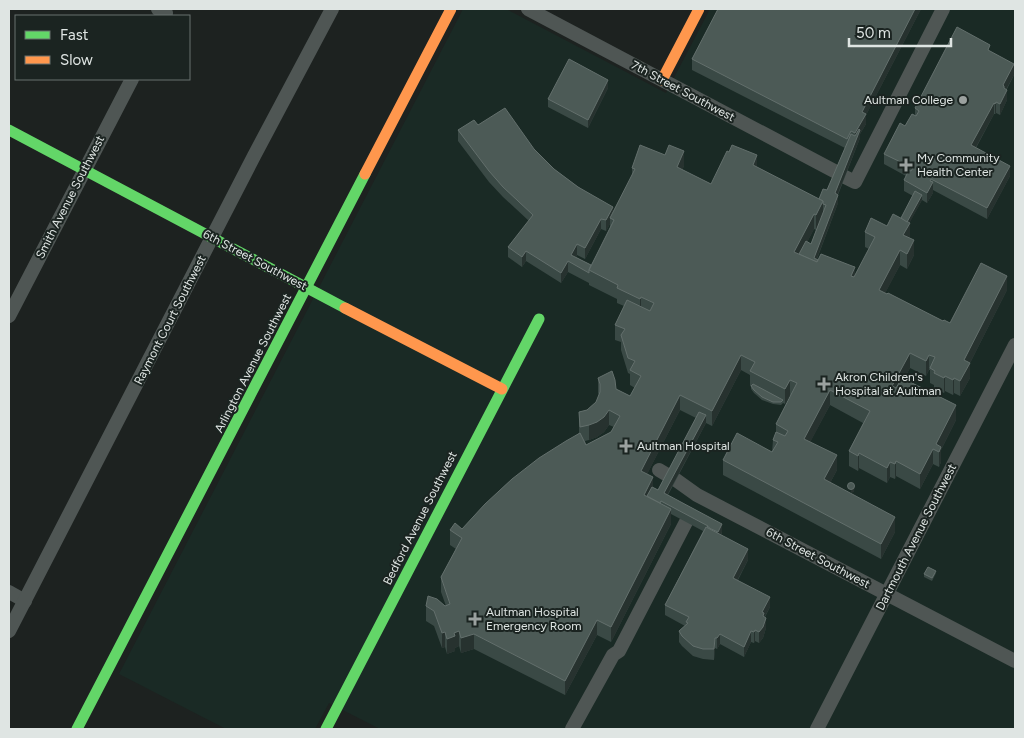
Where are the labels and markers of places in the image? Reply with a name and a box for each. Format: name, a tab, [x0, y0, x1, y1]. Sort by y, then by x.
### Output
place label: Aultman College	[864, 93, 953, 107]
marker: Aultman College	[957, 94, 969, 106]
place label: My Community Health Center	[917, 151, 1000, 179]
marker: My Community Health Center	[899, 158, 913, 172]
place label: Akron Children's Hospital at Aultman	[835, 370, 942, 398]
marker: Akron Children's Hospital at Aultman	[817, 377, 831, 391]
marker: Aultman Hospital	[619, 439, 633, 453]
place label: Aultman Hospital	[637, 439, 730, 453]
place label: Aultman Hospital Emergency Room	[486, 605, 581, 633]
marker: Aultman Hospital Emergency Room	[468, 612, 482, 626]

